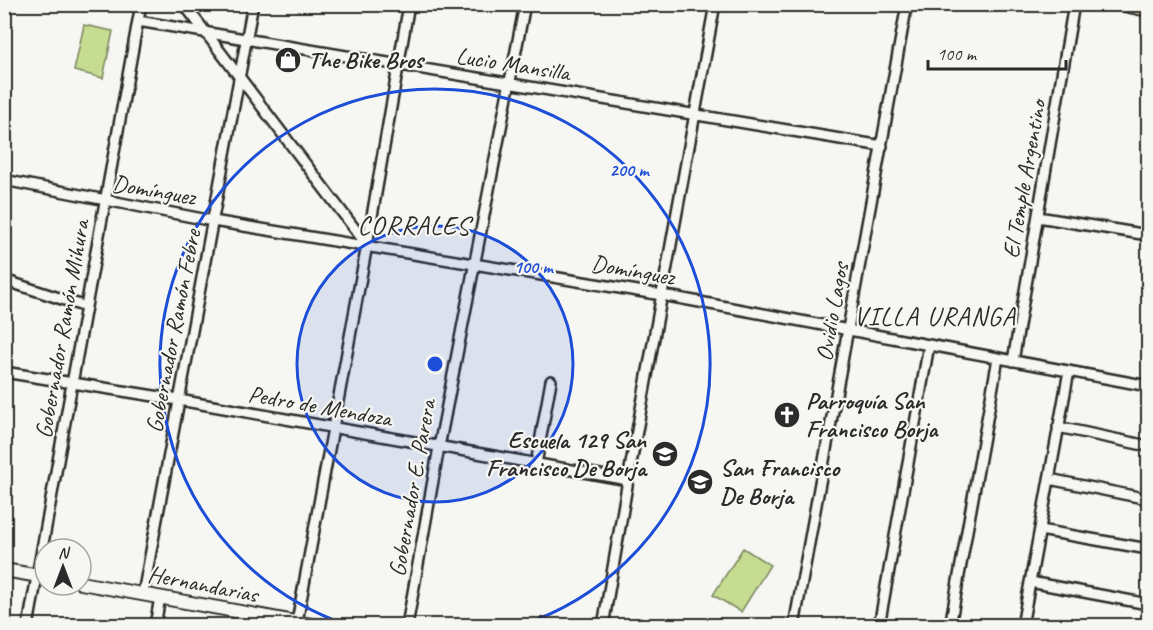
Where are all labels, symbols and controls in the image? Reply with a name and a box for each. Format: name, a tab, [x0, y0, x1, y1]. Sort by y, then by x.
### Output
scale bar	[928, 33, 1066, 71]
street label: Lucio Mansilla	[454, 40, 574, 88]
text: 100 m	[937, 43, 978, 65]
shop icon: The Bike Bros	[273, 45, 303, 75]
place label: The Bike Bros	[308, 45, 425, 75]
street label: El Temple Argentino	[995, 95, 1053, 260]
text: 200 m	[610, 159, 650, 181]
street label: Domínguez	[110, 168, 199, 212]
district label: CORRALES	[358, 209, 474, 242]
street label: Gobernador Ramón Mihura	[28, 215, 96, 440]
street label: Gobernador Ramón Febre	[139, 225, 208, 435]
street label: Domínguez	[589, 248, 678, 292]
text: 100 m	[514, 256, 554, 278]
street label: Ovidio Lagos	[809, 258, 856, 364]
district label: VILLA URANGA	[854, 300, 1017, 333]
centre of rings	[425, 354, 445, 374]
street label: Pedro de Mendoza	[246, 379, 396, 434]
place label: Parroquía San Francisco Borja	[806, 386, 940, 444]
street label: Gobernador E. Parera	[382, 395, 443, 579]
church icon: Parroquía San Francisco Borja	[772, 400, 802, 430]
place label: Escuela 129 San Francisco De Borja	[486, 425, 648, 483]
school or university icon: Escuela 129 San Francisco De Borja	[650, 439, 680, 469]
place label: San Francisco De Borja	[720, 453, 842, 511]
school or university icon: San Francisco De Borja	[685, 467, 715, 497]
north arrow	[33, 537, 93, 597]
text: N	[58, 543, 71, 563]
street label: Hernandarias	[145, 559, 262, 610]

